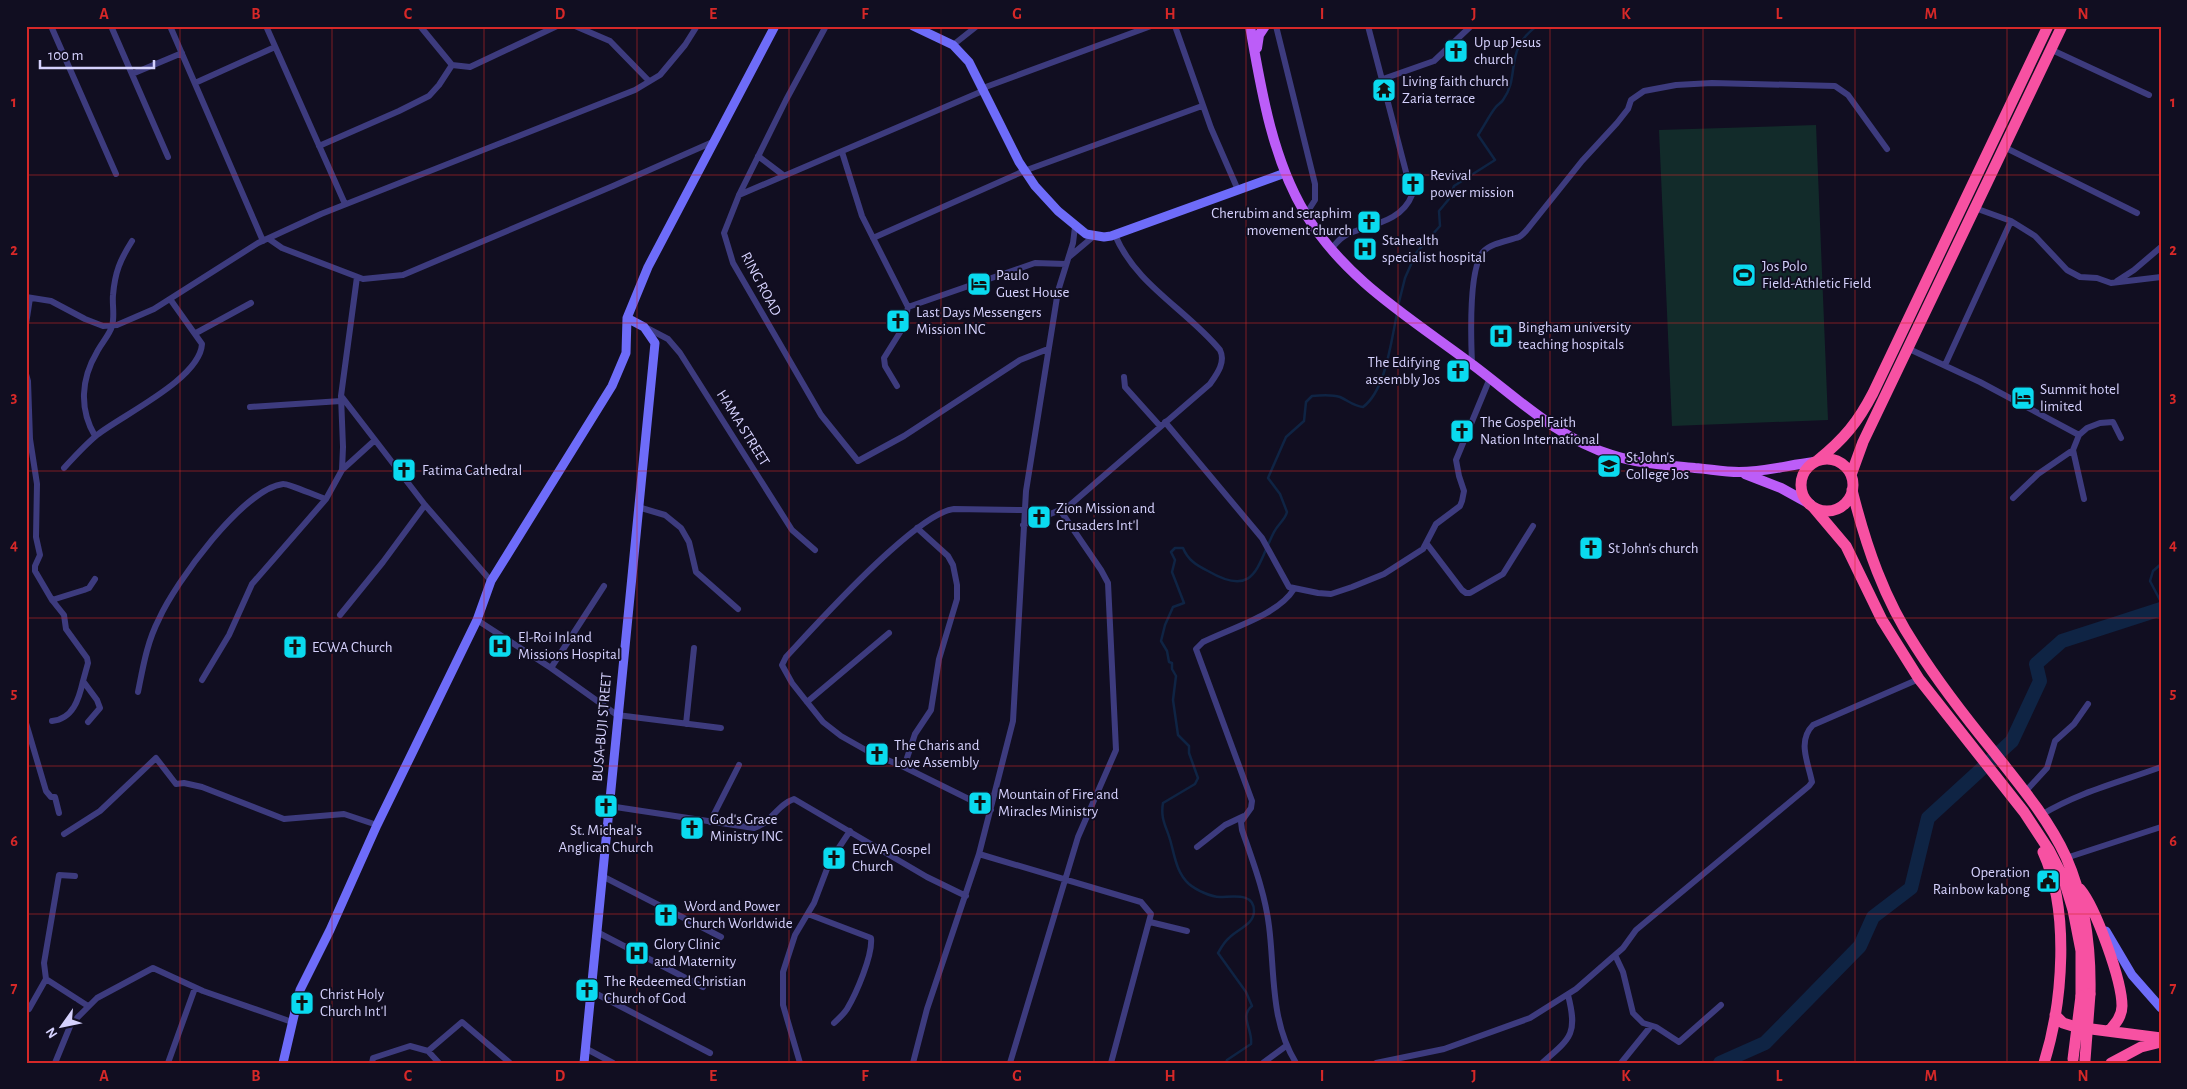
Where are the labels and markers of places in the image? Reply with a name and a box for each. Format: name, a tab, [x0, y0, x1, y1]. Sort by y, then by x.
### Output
place label: Up up Jesus church	[1474, 35, 1541, 67]
church icon: Up up Jesus church	[1443, 38, 1469, 64]
place label: Living faith church Zaria terrace	[1402, 74, 1509, 106]
temple icon: Living faith church Zaria terrace	[1371, 77, 1397, 103]
place label: Revival power mission	[1430, 168, 1514, 200]
church icon: Revival power mission	[1400, 171, 1426, 197]
place label: Cherubim and seraphim movement church	[1211, 206, 1352, 238]
church icon: Cherubim and seraphim movement church	[1356, 209, 1382, 235]
place label: Stahealth specialist hospital	[1382, 233, 1486, 265]
hospital icon: Stahealth specialist hospital	[1352, 236, 1378, 262]
place label: Jos Polo Field-Athletic Field	[1762, 259, 1871, 291]
sports icon: Jos Polo Field-Athletic Field	[1731, 262, 1757, 288]
place label: Paulo Guest House	[996, 268, 1070, 300]
hotel icon: Paulo Guest House	[966, 271, 992, 297]
place label: Last Days Messengers Mission INC	[916, 305, 1042, 337]
church icon: Last Days Messengers Mission INC	[885, 308, 911, 334]
place label: Bingham university teaching hospitals	[1518, 320, 1632, 352]
hospital icon: Bingham university teaching hospitals	[1488, 323, 1514, 349]
place label: The Edifying assembly Jos	[1366, 355, 1441, 387]
church icon: The Edifying assembly Jos	[1445, 358, 1471, 384]
place label: Summit hotel limited	[2040, 382, 2120, 414]
hotel icon: Summit hotel limited	[2010, 385, 2036, 411]
place label: The Gospel Faith Nation International	[1480, 415, 1599, 447]
church icon: The Gospel Faith Nation International	[1449, 418, 1475, 444]
place label: St John's College Jos	[1626, 450, 1689, 482]
school or university icon: St John's College Jos	[1596, 453, 1622, 479]
church icon: Fatima Cathedral	[391, 457, 417, 483]
place label: Fatima Cathedral	[422, 463, 522, 478]
place label: Zion Mission and Crusaders Int'l	[1056, 501, 1155, 533]
church icon: Zion Mission and Crusaders Int'l	[1026, 504, 1052, 530]
church icon: St John's church	[1578, 535, 1604, 561]
place label: St John's church	[1608, 541, 1698, 556]
place label: El-Roi Inland Missions Hospital	[518, 630, 621, 662]
hospital icon: El-Roi Inland Missions Hospital	[487, 633, 513, 659]
church icon: ECWA Church	[282, 634, 308, 660]
place label: ECWA Church	[312, 640, 393, 655]
place label: The Charis and Love Assembly	[894, 738, 980, 770]
church icon: The Charis and Love Assembly	[864, 741, 890, 767]
place label: Mountain of Fire and Miracles Ministry	[998, 787, 1119, 819]
church icon: Mountain of Fire and Miracles Ministry	[967, 790, 993, 816]
church icon: St. Micheal's Anglican Church	[593, 793, 619, 819]
place label: God's Grace Ministry INC	[710, 812, 783, 844]
church icon: God's Grace Ministry INC	[679, 815, 705, 841]
place label: St. Micheal's Anglican Church	[558, 823, 654, 855]
place label: ECWA Gospel Church	[852, 842, 931, 874]
church icon: ECWA Gospel Church	[821, 845, 847, 871]
place label: Operation Rainbow kabong	[1933, 865, 2031, 897]
public building icon: Operation Rainbow kabong	[2035, 868, 2061, 894]
place label: Word and Power Church Worldwide	[684, 899, 793, 931]
church icon: Word and Power Church Worldwide	[653, 902, 679, 928]
place label: Glory Clinic and Maternity	[654, 937, 737, 969]
hospital icon: Glory Clinic and Maternity	[624, 940, 650, 966]
place label: The Redeemed Christian Church of God	[604, 974, 746, 1006]
church icon: The Redeemed Christian Church of God	[574, 977, 600, 1003]
place label: Christ Holy Church Int'l	[320, 987, 387, 1019]
church icon: Christ Holy Church Int'l	[289, 990, 315, 1016]

